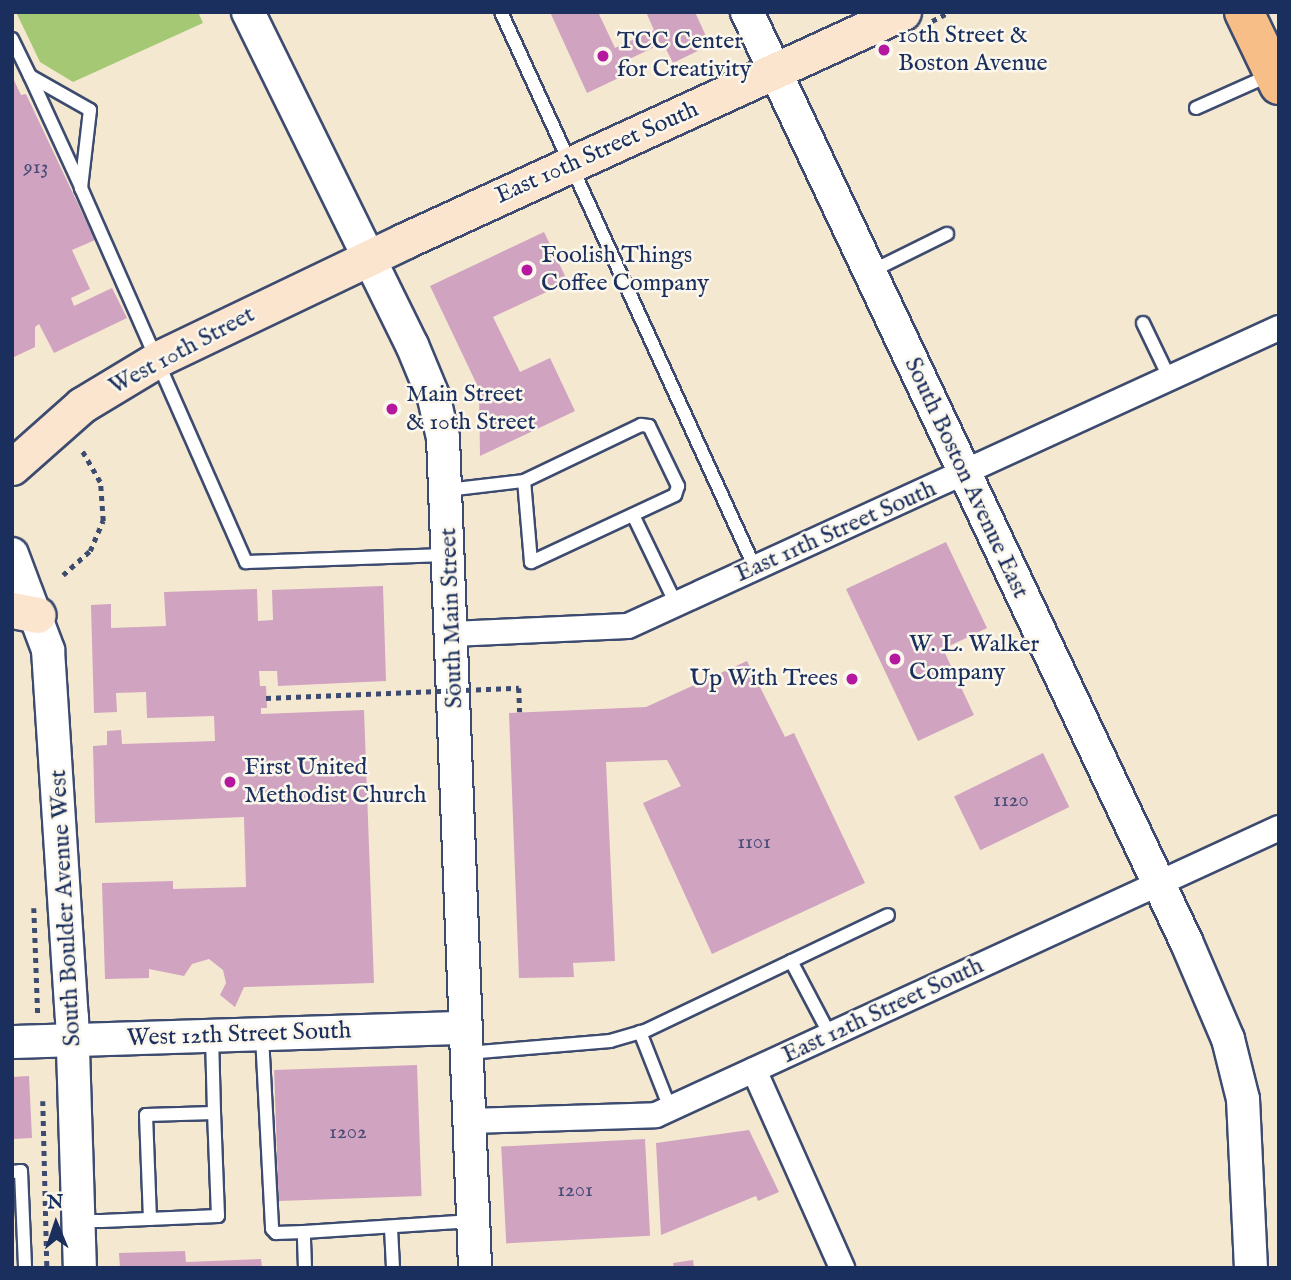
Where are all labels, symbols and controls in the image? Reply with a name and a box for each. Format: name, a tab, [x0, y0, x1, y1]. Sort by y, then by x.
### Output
place label: 10th Street & Boston Avenue	[898, 22, 1048, 78]
place label: TCC Center for Creativity	[617, 28, 751, 84]
marker: 10th Street & Boston Avenue	[876, 42, 892, 58]
marker: TCC Center for Creativity	[595, 48, 611, 64]
street label: East 10th Street South	[491, 95, 703, 211]
house number: 913	[24, 155, 48, 181]
place label: Foolish Things Coffee Company	[541, 242, 709, 298]
marker: Foolish Things Coffee Company	[519, 262, 535, 278]
street label: West 10th Street	[104, 300, 260, 402]
street label: South Boston Avenue East	[898, 353, 1034, 603]
place label: Main Street & 10th Street	[406, 381, 536, 437]
marker: Main Street & 10th Street	[384, 401, 400, 417]
street label: East 11th Street South	[731, 475, 941, 589]
street label: South Main Street	[434, 527, 470, 709]
place label: W. L. Walker Company	[909, 631, 1039, 687]
marker: W. L. Walker Company	[887, 651, 903, 667]
place label: Up With Trees	[690, 665, 838, 693]
marker: Up With Trees	[844, 671, 860, 687]
place label: First United Methodist Church	[244, 754, 426, 810]
street label: South Boulder Avenue West	[44, 769, 88, 1047]
marker: First United Methodist Church	[222, 774, 238, 790]
house number: 1120	[993, 788, 1029, 814]
house number: 1101	[737, 830, 771, 856]
street label: East 12th Street South	[778, 952, 988, 1070]
street label: West 12th Street South	[126, 1017, 352, 1053]
house number: 1202	[329, 1120, 367, 1146]
house number: 1201	[557, 1178, 593, 1204]
north arrow	[21, 1189, 91, 1259]
text: N	[47, 1191, 64, 1215]

